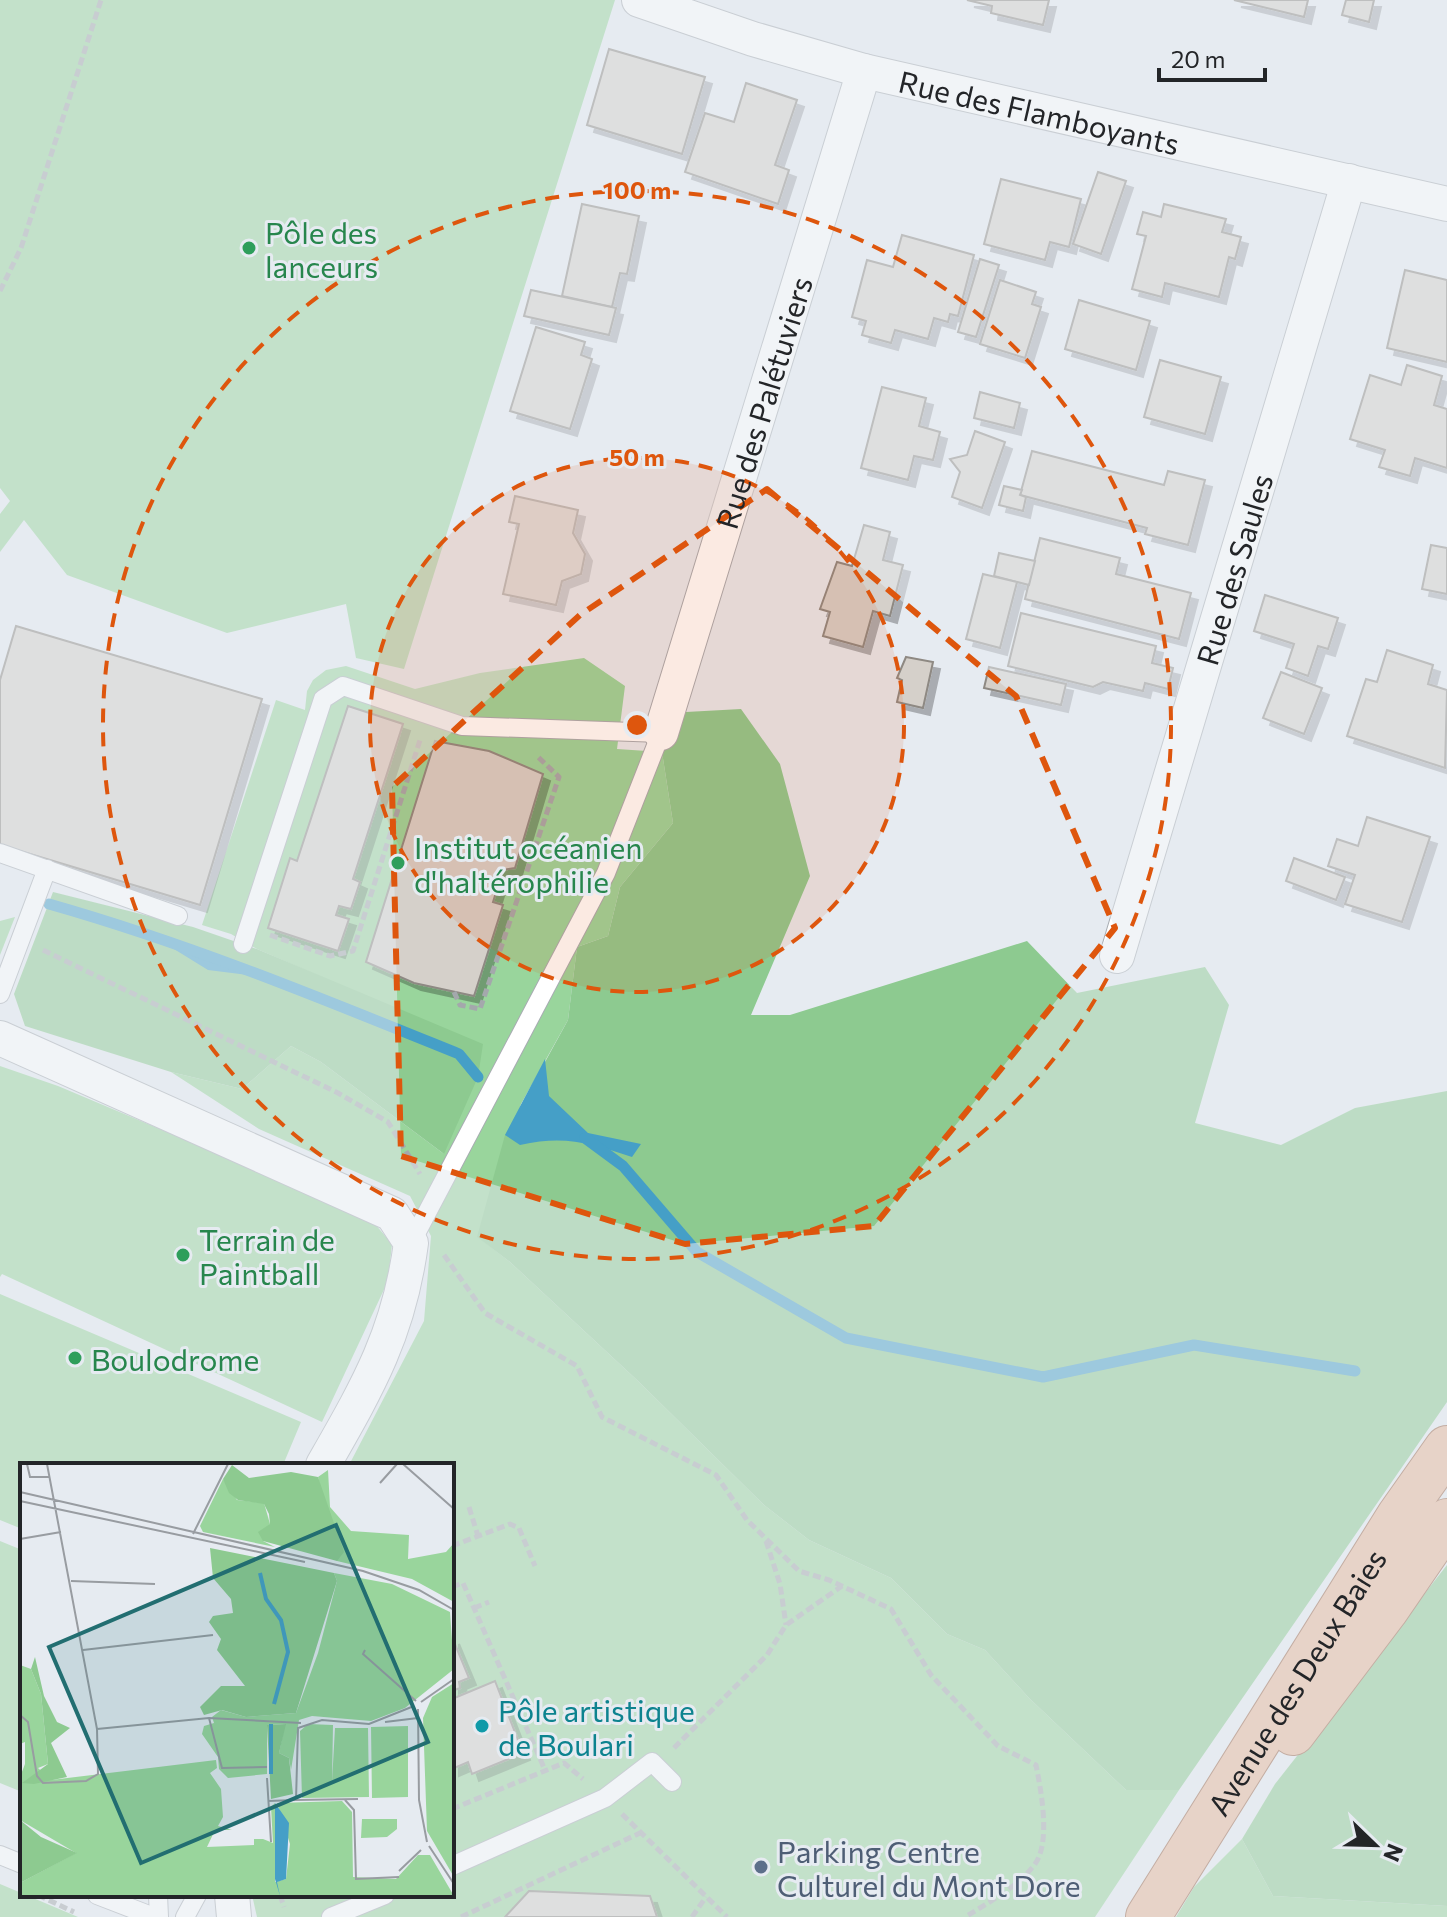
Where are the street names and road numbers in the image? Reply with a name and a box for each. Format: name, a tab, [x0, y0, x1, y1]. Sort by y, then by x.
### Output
street label: Rue des Flamboyants	[896, 61, 1183, 161]
street label: Rue des Palétuviers	[706, 272, 818, 533]
street label: Rue des Saules	[1187, 469, 1279, 669]
street label: Avenue des Deux Baies	[1198, 1541, 1393, 1821]

